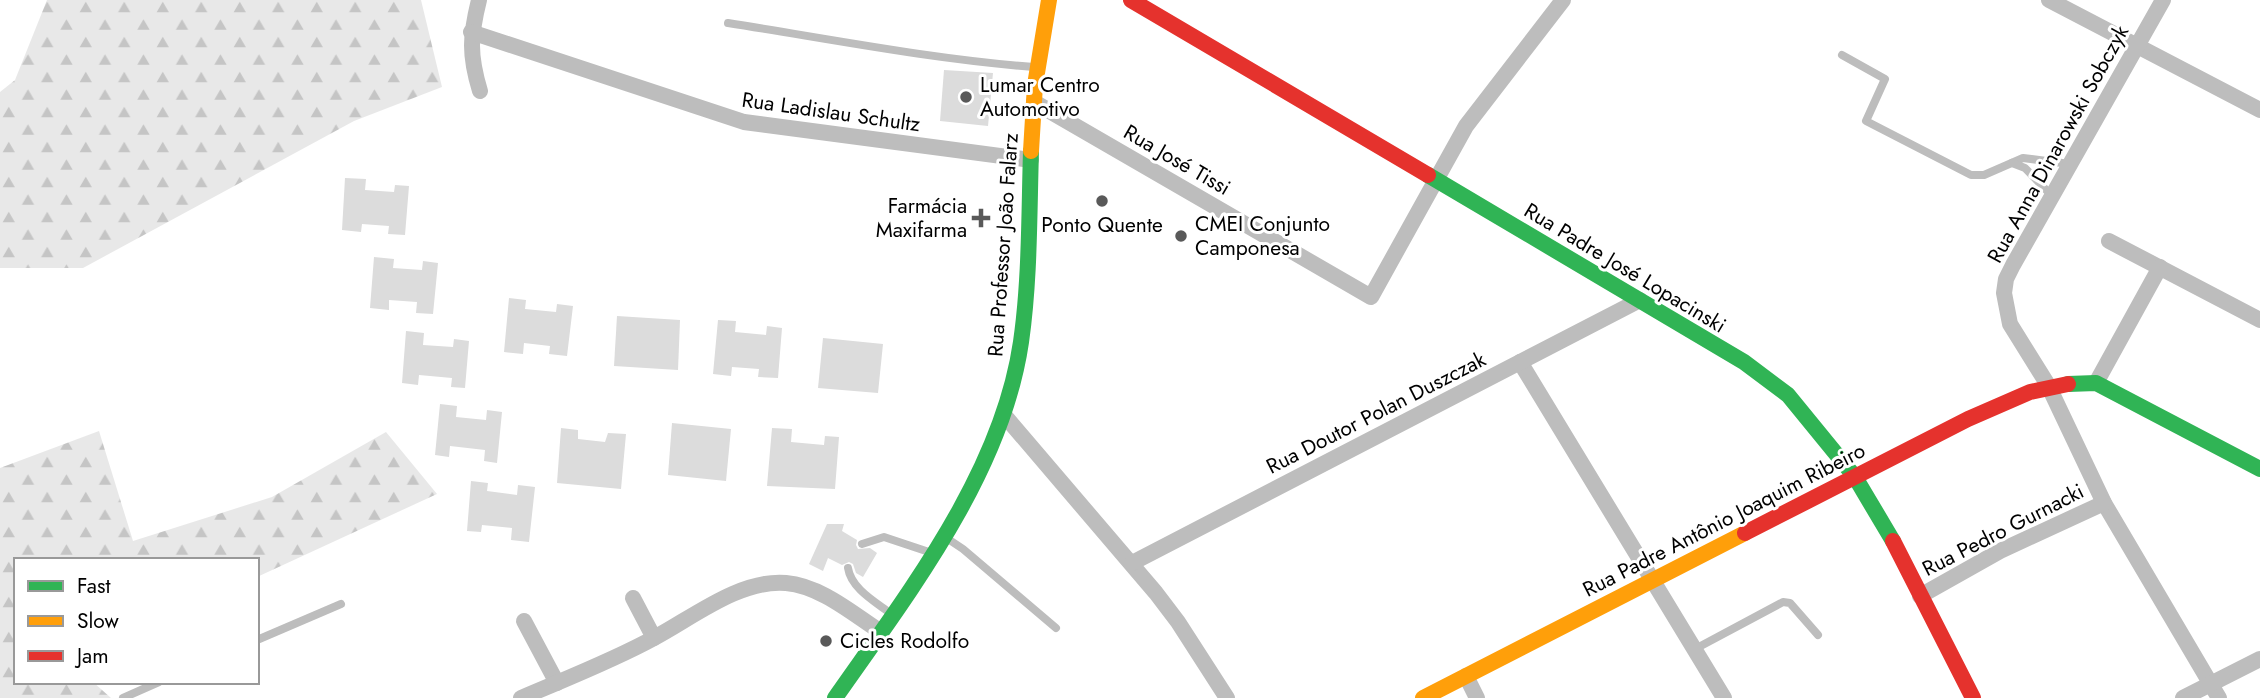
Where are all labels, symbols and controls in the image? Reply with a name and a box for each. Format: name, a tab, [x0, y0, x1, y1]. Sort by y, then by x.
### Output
street label: Rua Anna Dinarowski Sobczyk	[1980, 19, 2136, 268]
place label: Lumar Centro Automotivo	[980, 70, 1100, 124]
street label: Rua Ladislau Schultz	[740, 85, 923, 139]
marker: Lumar Centro Automotivo	[958, 89, 974, 105]
street label: Rua José Tissi	[1118, 117, 1236, 203]
street label: Rua Professor João Falarz	[980, 132, 1026, 358]
place label: Farmácia Maxifarma	[876, 191, 967, 245]
marker: Ponto Quente	[1094, 193, 1110, 209]
street label: Rua Padre José Lopacinski	[1518, 196, 1732, 340]
place label: CMEI Conjunto Camponesa	[1195, 209, 1330, 263]
marker: Farmácia Maxifarma	[973, 210, 989, 226]
place label: Ponto Quente	[1041, 210, 1163, 240]
marker: CMEI Conjunto Camponesa	[1173, 228, 1189, 244]
street label: Rua Doutor Polan Duszczak	[1261, 344, 1492, 481]
street label: Rua Padre Antônio Joaquim Ribeiro	[1578, 436, 1870, 604]
street label: Rua Pedro Gurnacki	[1917, 476, 2089, 584]
legend	[14, 558, 259, 684]
text: Fast	[77, 571, 110, 601]
text: Slow	[77, 606, 119, 636]
place label: Cicles Rodolfo	[840, 626, 969, 656]
marker: Cicles Rodolfo	[818, 633, 834, 649]
text: Jam	[74, 641, 109, 671]

